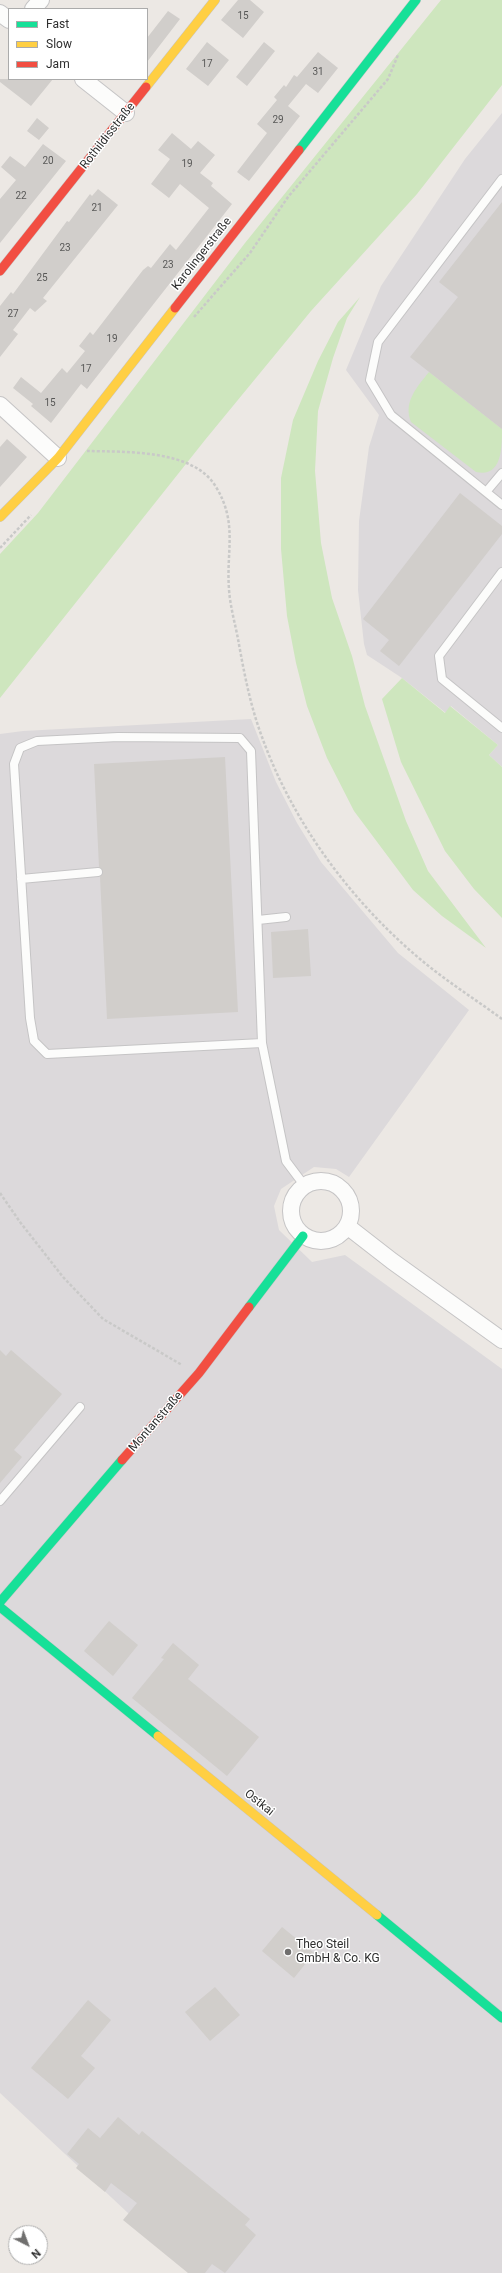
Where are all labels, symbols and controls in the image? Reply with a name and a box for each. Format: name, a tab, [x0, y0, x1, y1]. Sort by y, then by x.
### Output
legend	[8, 8, 148, 80]
house number: 15	[237, 10, 249, 22]
text: Fast	[46, 17, 69, 31]
text: Slow	[46, 37, 72, 51]
text: Jam	[46, 57, 70, 71]
house number: 17	[201, 58, 213, 70]
house number: 31	[312, 66, 324, 78]
street label: Rothildisstraße	[78, 100, 138, 172]
house number: 29	[272, 114, 284, 126]
house number: 20	[42, 155, 54, 167]
house number: 19	[181, 158, 193, 170]
house number: 22	[15, 190, 27, 202]
house number: 21	[91, 202, 103, 214]
street label: Karolingerstraße	[169, 215, 235, 293]
house number: 23	[59, 242, 71, 254]
house number: 23	[162, 259, 174, 271]
house number: 25	[36, 272, 48, 284]
house number: 27	[7, 308, 19, 320]
house number: 19	[106, 333, 118, 345]
house number: 17	[80, 363, 92, 375]
house number: 15	[44, 397, 56, 409]
street label: Montanstraße	[126, 1389, 186, 1455]
street label: Ostkai	[241, 1787, 277, 1819]
place label: Theo Steil GmbH & Co. KG	[296, 1938, 380, 1966]
marker: Theo Steil GmbH & Co. KG	[283, 1947, 293, 1957]
north arrow	[8, 2225, 48, 2265]
text: N	[28, 2246, 43, 2261]

